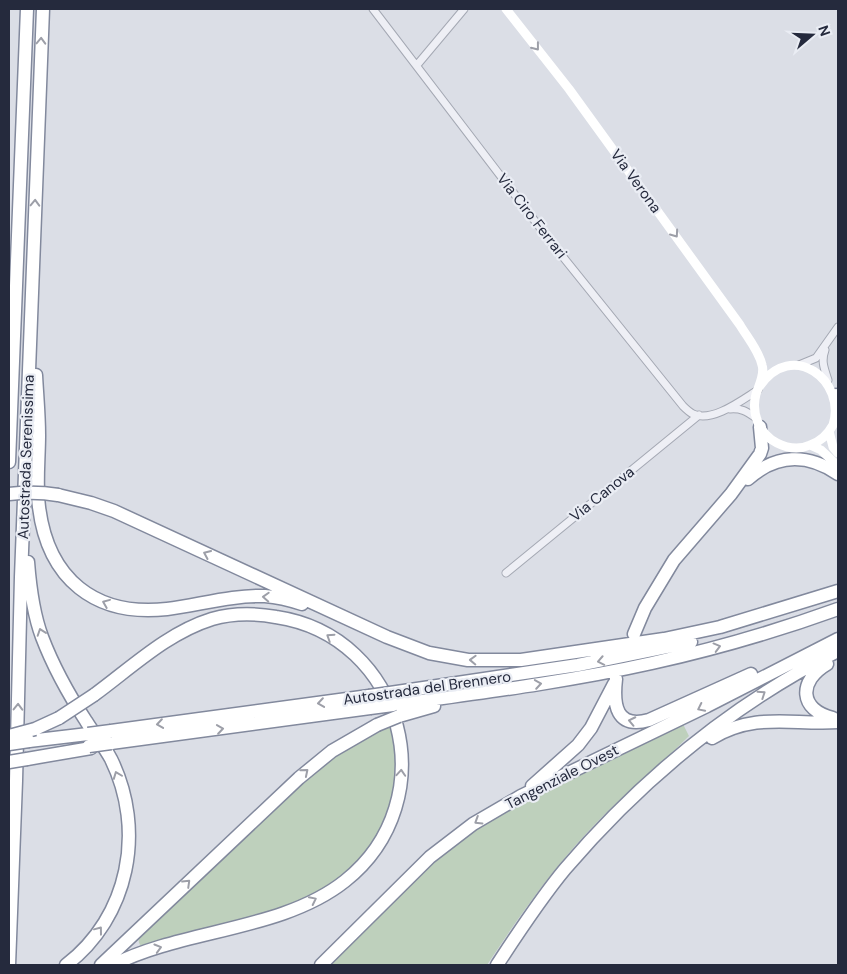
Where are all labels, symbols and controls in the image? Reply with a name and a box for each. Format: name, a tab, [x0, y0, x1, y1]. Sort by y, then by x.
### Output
north arrow	[787, 10, 837, 60]
text: N	[814, 23, 834, 39]
one-way arrow	[36, 37, 47, 45]
one-way arrow	[531, 41, 539, 50]
street label: Via Verona	[606, 145, 666, 217]
street label: Via Ciro Ferrari	[492, 169, 572, 263]
one-way arrow	[30, 199, 41, 207]
one-way arrow	[669, 228, 678, 238]
street label: Autostrada Serenissima	[13, 374, 39, 540]
street label: Via Canova	[566, 462, 638, 526]
one-way arrow	[203, 550, 212, 560]
one-way arrow	[262, 592, 270, 603]
one-way arrow	[102, 598, 111, 609]
one-way arrow	[36, 629, 46, 637]
one-way arrow	[326, 634, 336, 643]
one-way arrow	[712, 643, 720, 653]
one-way arrow	[468, 655, 476, 665]
one-way arrow	[597, 655, 605, 666]
street label: Autostrada del Brennero	[342, 666, 512, 710]
one-way arrow	[534, 680, 542, 690]
one-way arrow	[757, 691, 766, 701]
one-way arrow	[317, 697, 325, 707]
one-way arrow	[13, 702, 23, 710]
one-way arrow	[697, 702, 706, 712]
one-way arrow	[628, 716, 637, 726]
one-way arrow	[156, 718, 164, 729]
one-way arrow	[216, 724, 224, 734]
street label: Tangenziale Ovest	[502, 740, 622, 814]
one-way arrow	[300, 769, 309, 778]
one-way arrow	[396, 769, 407, 777]
one-way arrow	[113, 771, 123, 780]
one-way arrow	[475, 815, 484, 825]
one-way arrow	[181, 880, 190, 889]
one-way arrow	[308, 896, 317, 907]
one-way arrow	[94, 927, 102, 936]
one-way arrow	[154, 944, 162, 954]

